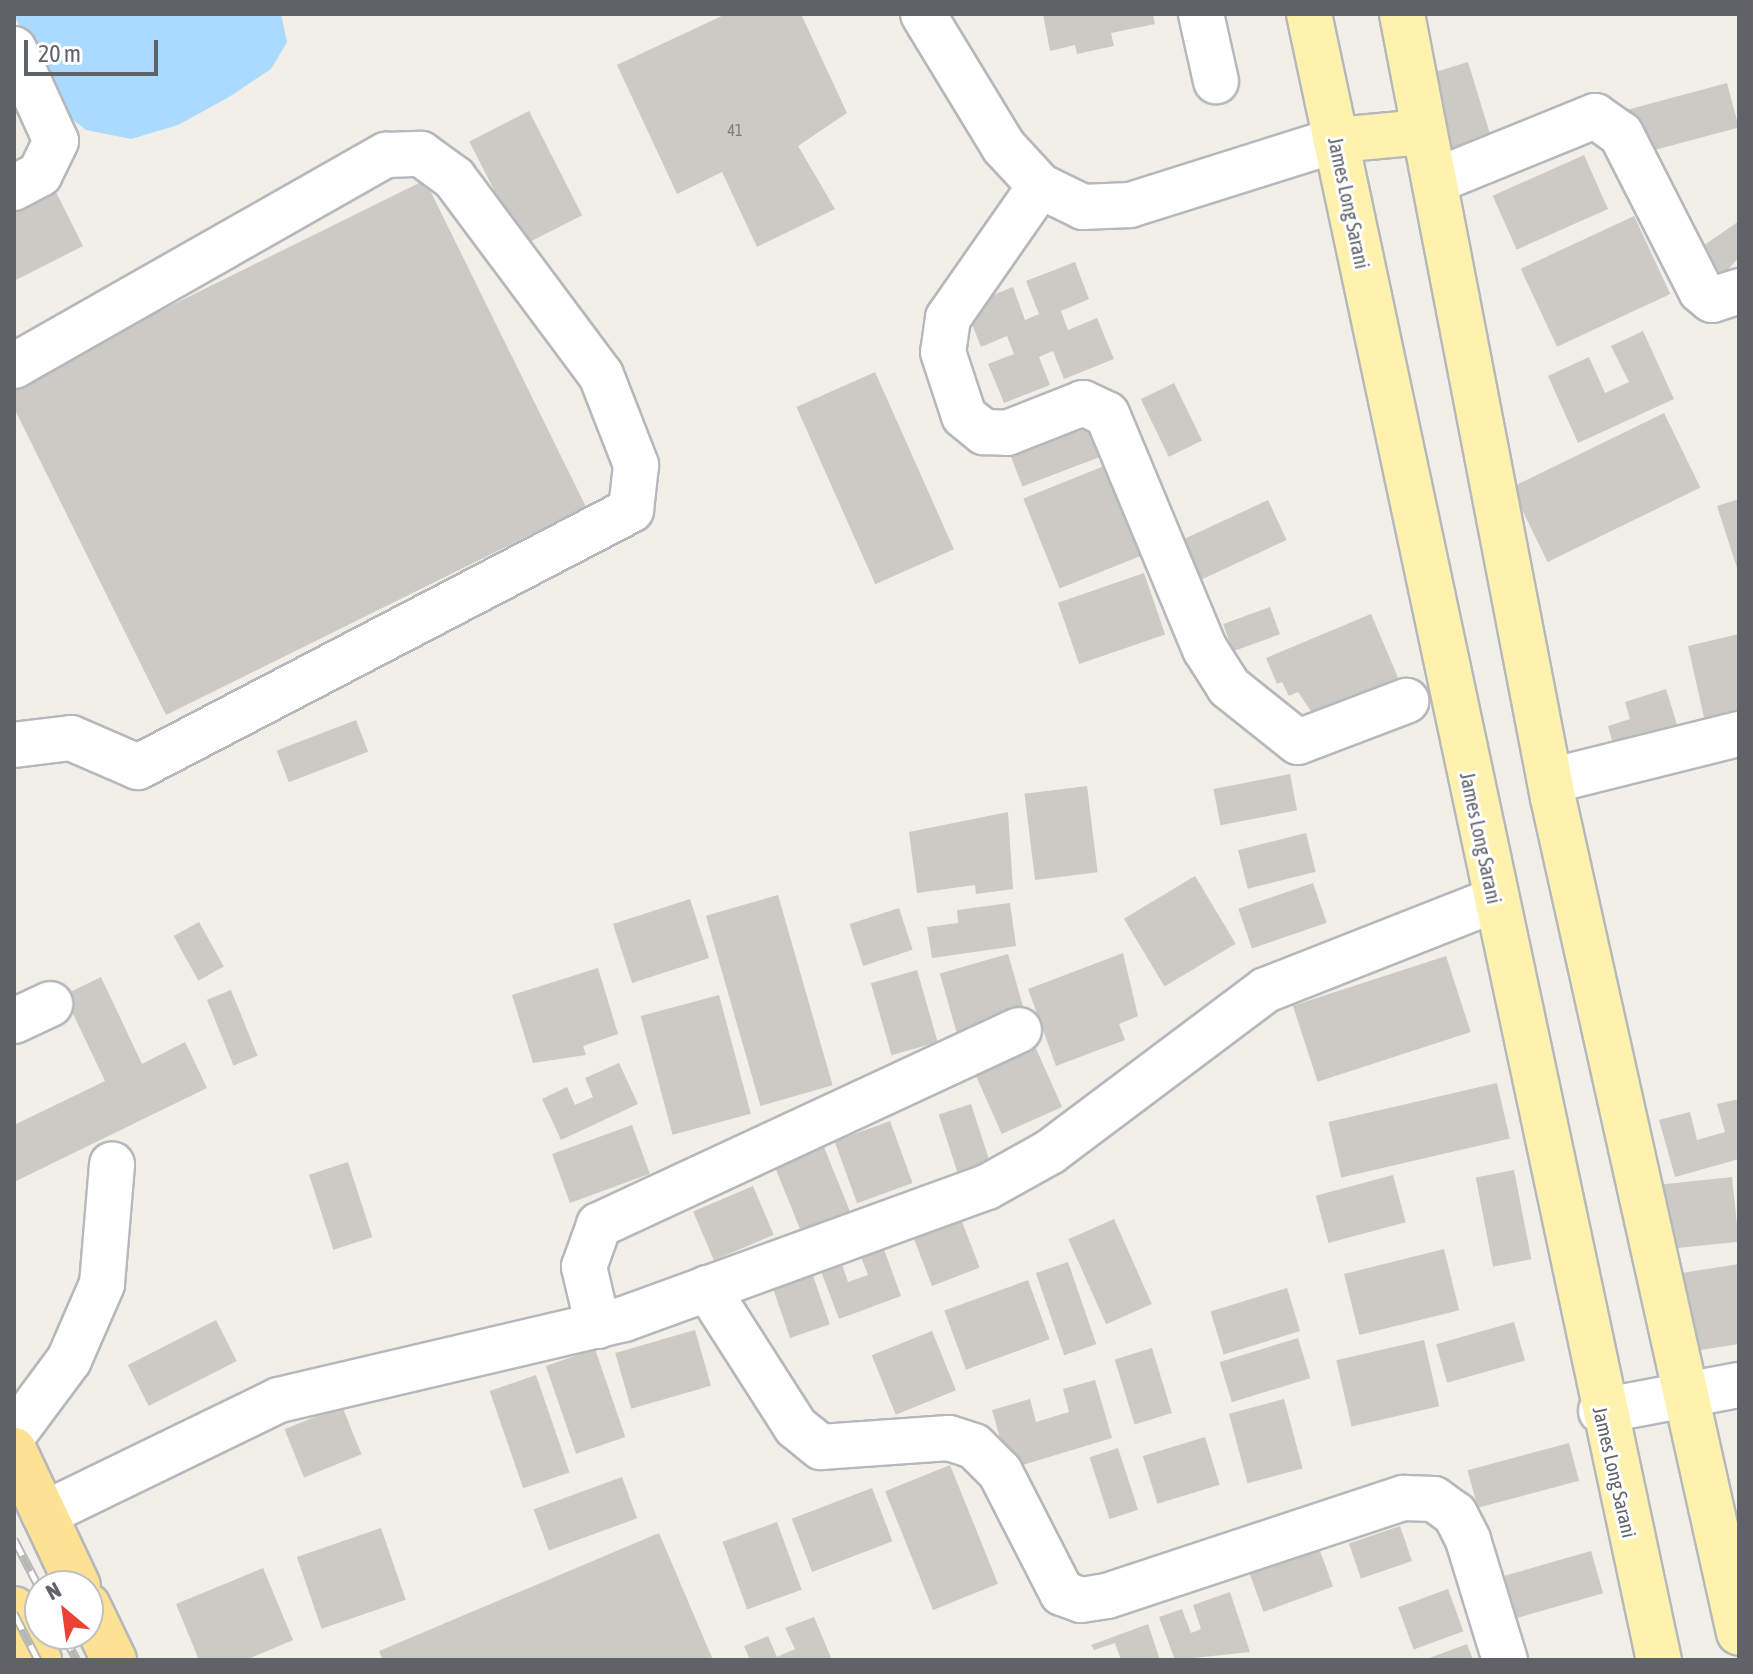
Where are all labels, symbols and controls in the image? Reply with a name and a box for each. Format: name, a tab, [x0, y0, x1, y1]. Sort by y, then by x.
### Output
scale bar	[28, 24, 162, 74]
text: 20 m	[38, 40, 81, 67]
house number: 41	[727, 120, 743, 140]
street label: James Long Sarani	[1323, 135, 1375, 271]
street label: James Long Sarani	[1455, 770, 1507, 906]
street label: James Long Sarani	[1588, 1404, 1642, 1540]
north arrow	[24, 1570, 104, 1650]
text: N	[41, 1576, 65, 1605]

